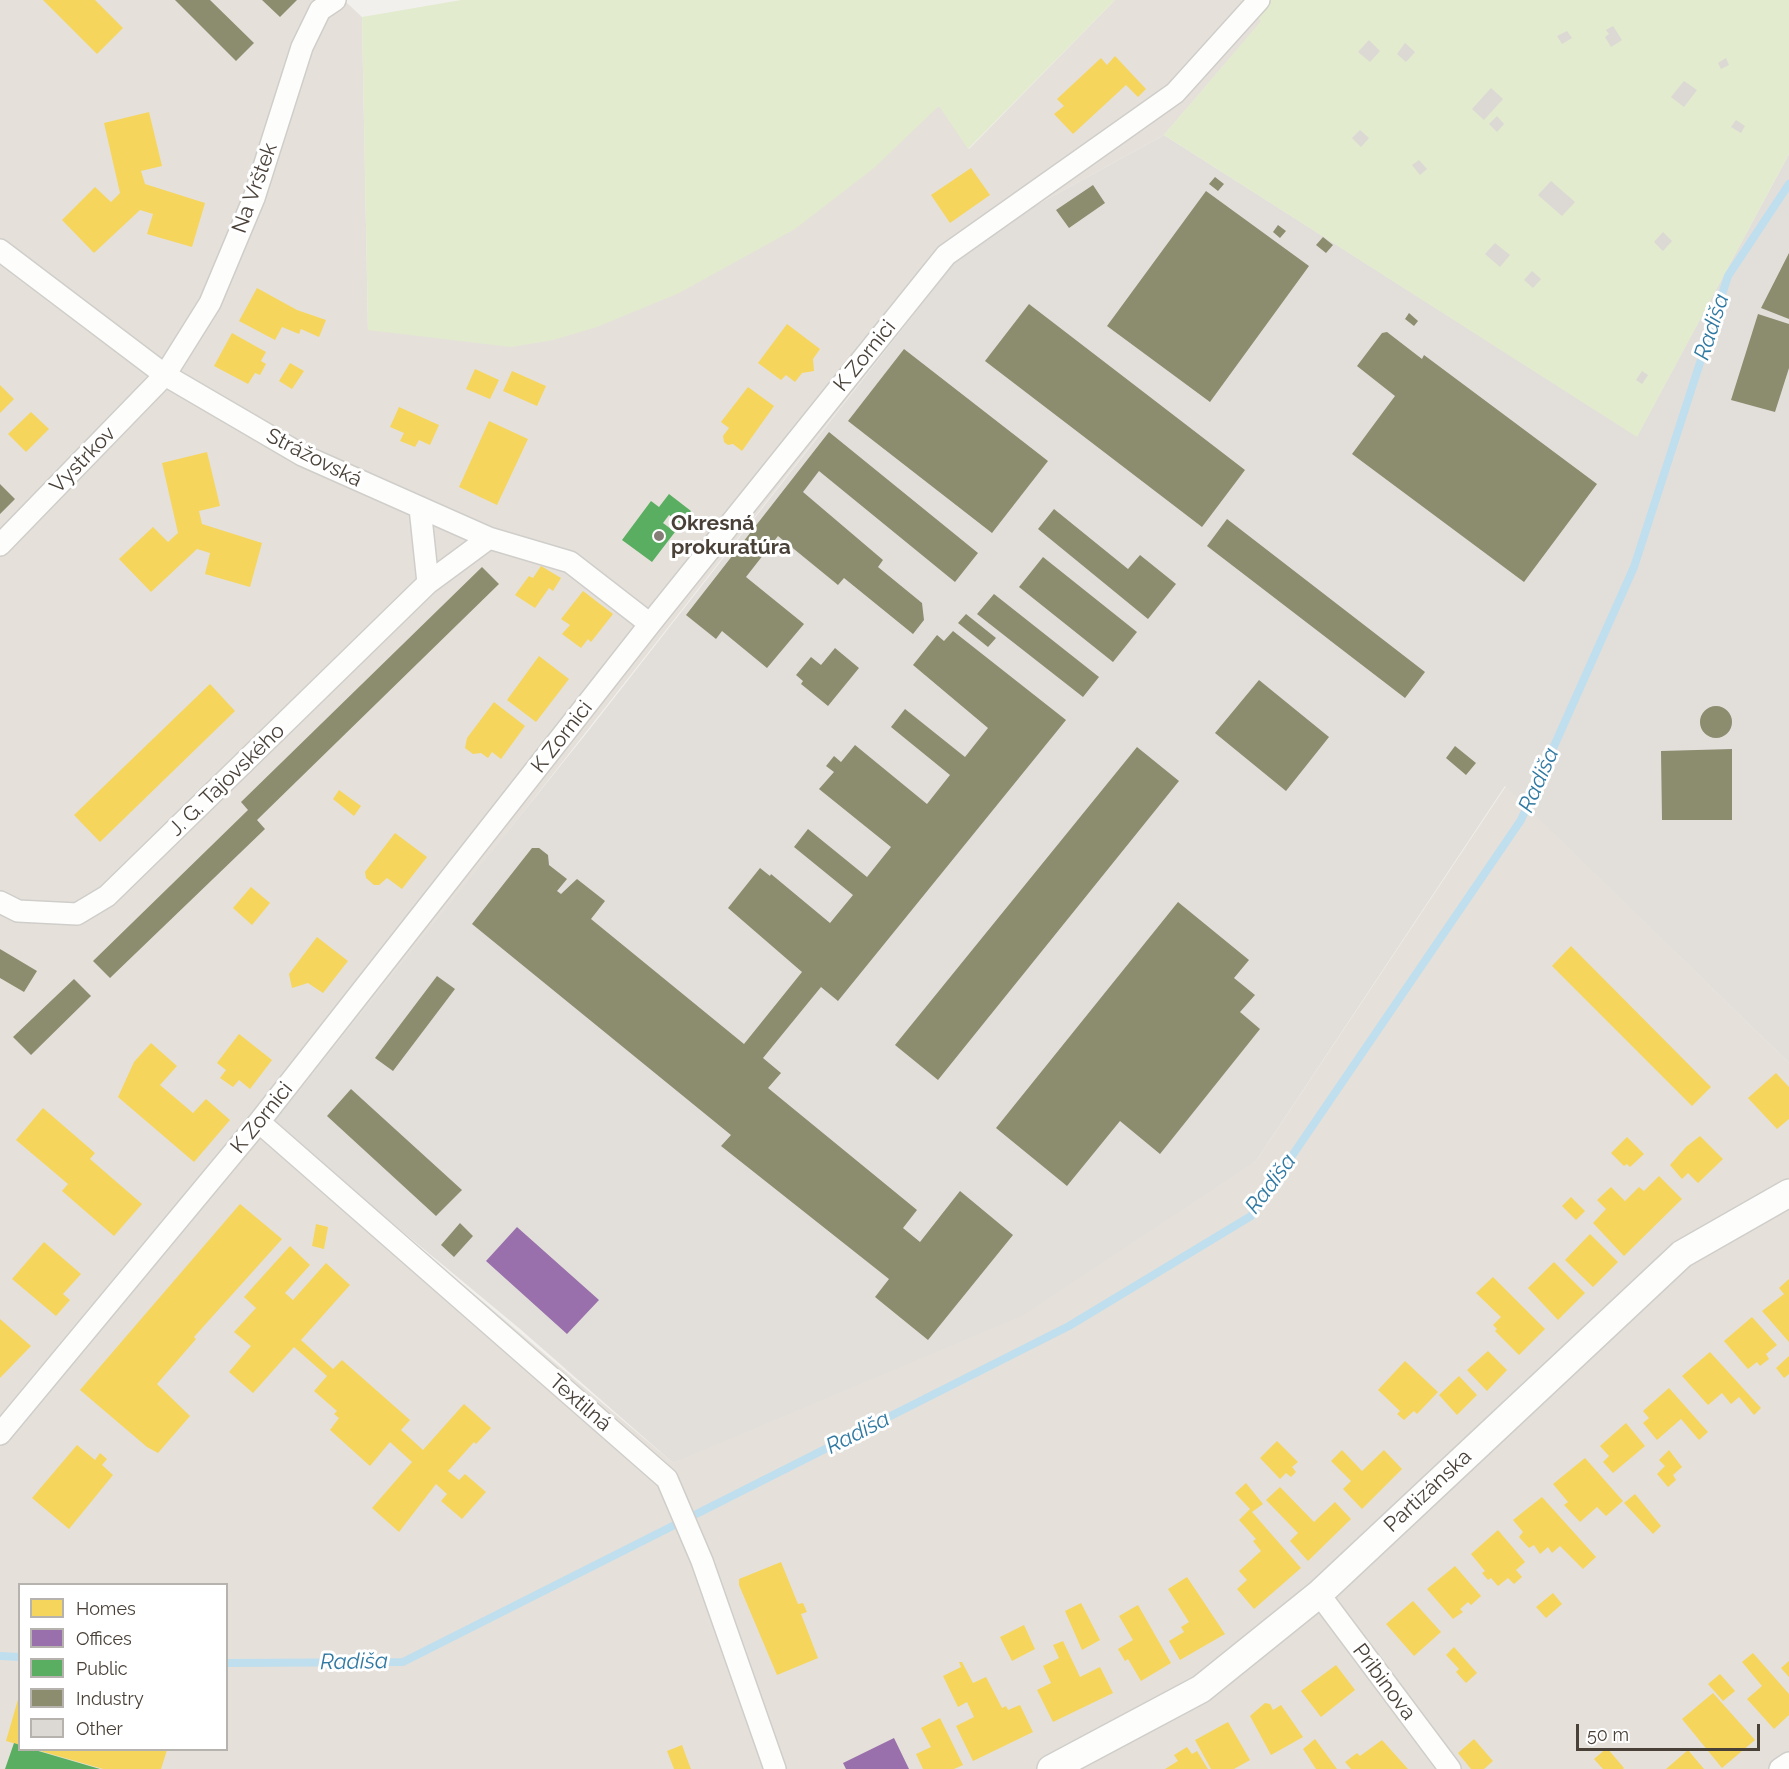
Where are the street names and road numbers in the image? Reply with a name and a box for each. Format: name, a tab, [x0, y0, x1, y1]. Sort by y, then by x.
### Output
street label: Na Vrštek	[227, 139, 283, 237]
street label: K Zornici	[829, 315, 901, 397]
street label: Vystrkov	[45, 421, 121, 499]
street label: Strážovská	[262, 423, 366, 493]
street label: K Zornici	[526, 696, 598, 778]
street label: J. G. Tajovského	[164, 718, 290, 842]
street label: K Zornici	[226, 1077, 298, 1159]
street label: Textilná	[544, 1369, 616, 1437]
street label: Partizánska	[1379, 1444, 1477, 1538]
street label: Pribinova	[1347, 1639, 1421, 1725]

